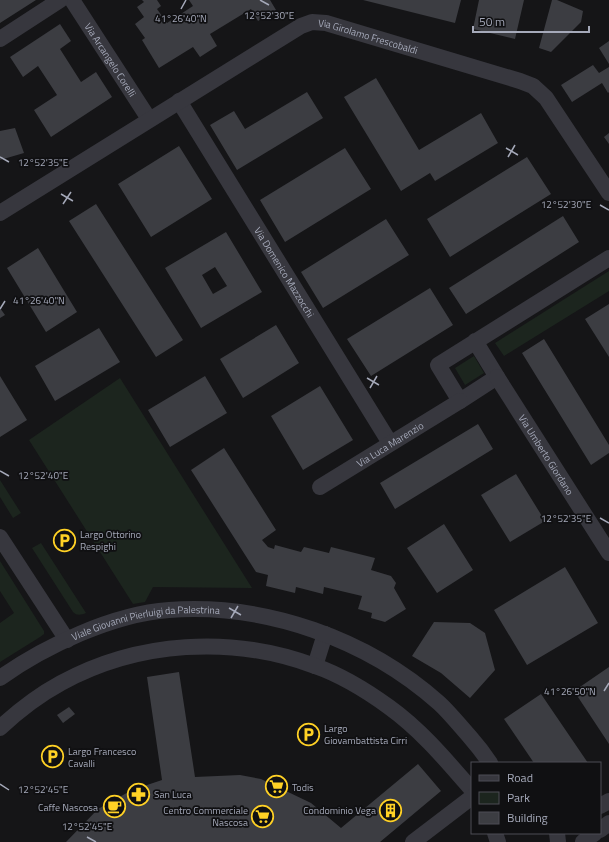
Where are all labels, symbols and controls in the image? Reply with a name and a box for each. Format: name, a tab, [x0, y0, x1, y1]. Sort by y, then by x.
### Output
text: 12°52'30"E	[244, 8, 295, 23]
scale bar	[473, 8, 589, 34]
text: 41°26'40"N	[155, 11, 207, 26]
text: 50 m	[479, 12, 505, 31]
street label: Via Girolamo Frescobaldi	[318, 15, 420, 58]
street label: Via Arcangelo Corelli	[81, 20, 140, 99]
text: 12°52'35"E	[18, 155, 69, 170]
text: 12°52'30"E	[541, 197, 592, 212]
street label: Via Domenico Mazzocchi	[251, 224, 318, 320]
text: 41°26'40"N	[13, 293, 65, 308]
street label: Via Umberto Giordano	[515, 411, 578, 498]
street label: Via Luca Marenzio	[353, 418, 426, 470]
text: 12°52'40"E	[18, 468, 69, 483]
text: 12°52'35"E	[541, 511, 592, 526]
parking icon: Largo Ottorino Respighi	[51, 527, 77, 553]
place label: Largo Ottorino Respighi	[80, 527, 141, 554]
street label: Viale Giovanni Pierluigi da Palestrina	[69, 602, 220, 644]
text: 41°26'50"N	[544, 684, 596, 699]
parking icon: Largo Giovambattista Cirri	[295, 721, 321, 747]
place label: Largo Giovambattista Cirri	[324, 721, 407, 748]
parking icon: Largo Francesco Cavalli	[39, 744, 65, 770]
place label: Largo Francesco Cavalli	[68, 744, 136, 771]
legend	[471, 762, 601, 834]
text: Road	[507, 768, 533, 787]
supermarket icon: Todis	[263, 774, 289, 800]
place label: Todis	[292, 780, 314, 795]
pharmacy icon: San Luca	[125, 781, 151, 807]
text: 12°52'45"E	[18, 782, 69, 797]
place label: San Luca	[154, 787, 191, 802]
text: Park	[507, 788, 530, 807]
cafe icon: Caffe Nascosa	[101, 794, 127, 820]
building icon: Condominio Vega	[378, 797, 404, 823]
place label: Caffe Nascosa	[38, 800, 98, 815]
place label: Centro Commerciale Nascosa	[163, 803, 248, 830]
supermarket icon: Centro Commerciale Nascosa	[250, 803, 276, 829]
place label: Condominio Vega	[303, 803, 376, 818]
text: Building	[507, 808, 548, 827]
text: 12°52'45"E	[62, 819, 113, 834]

